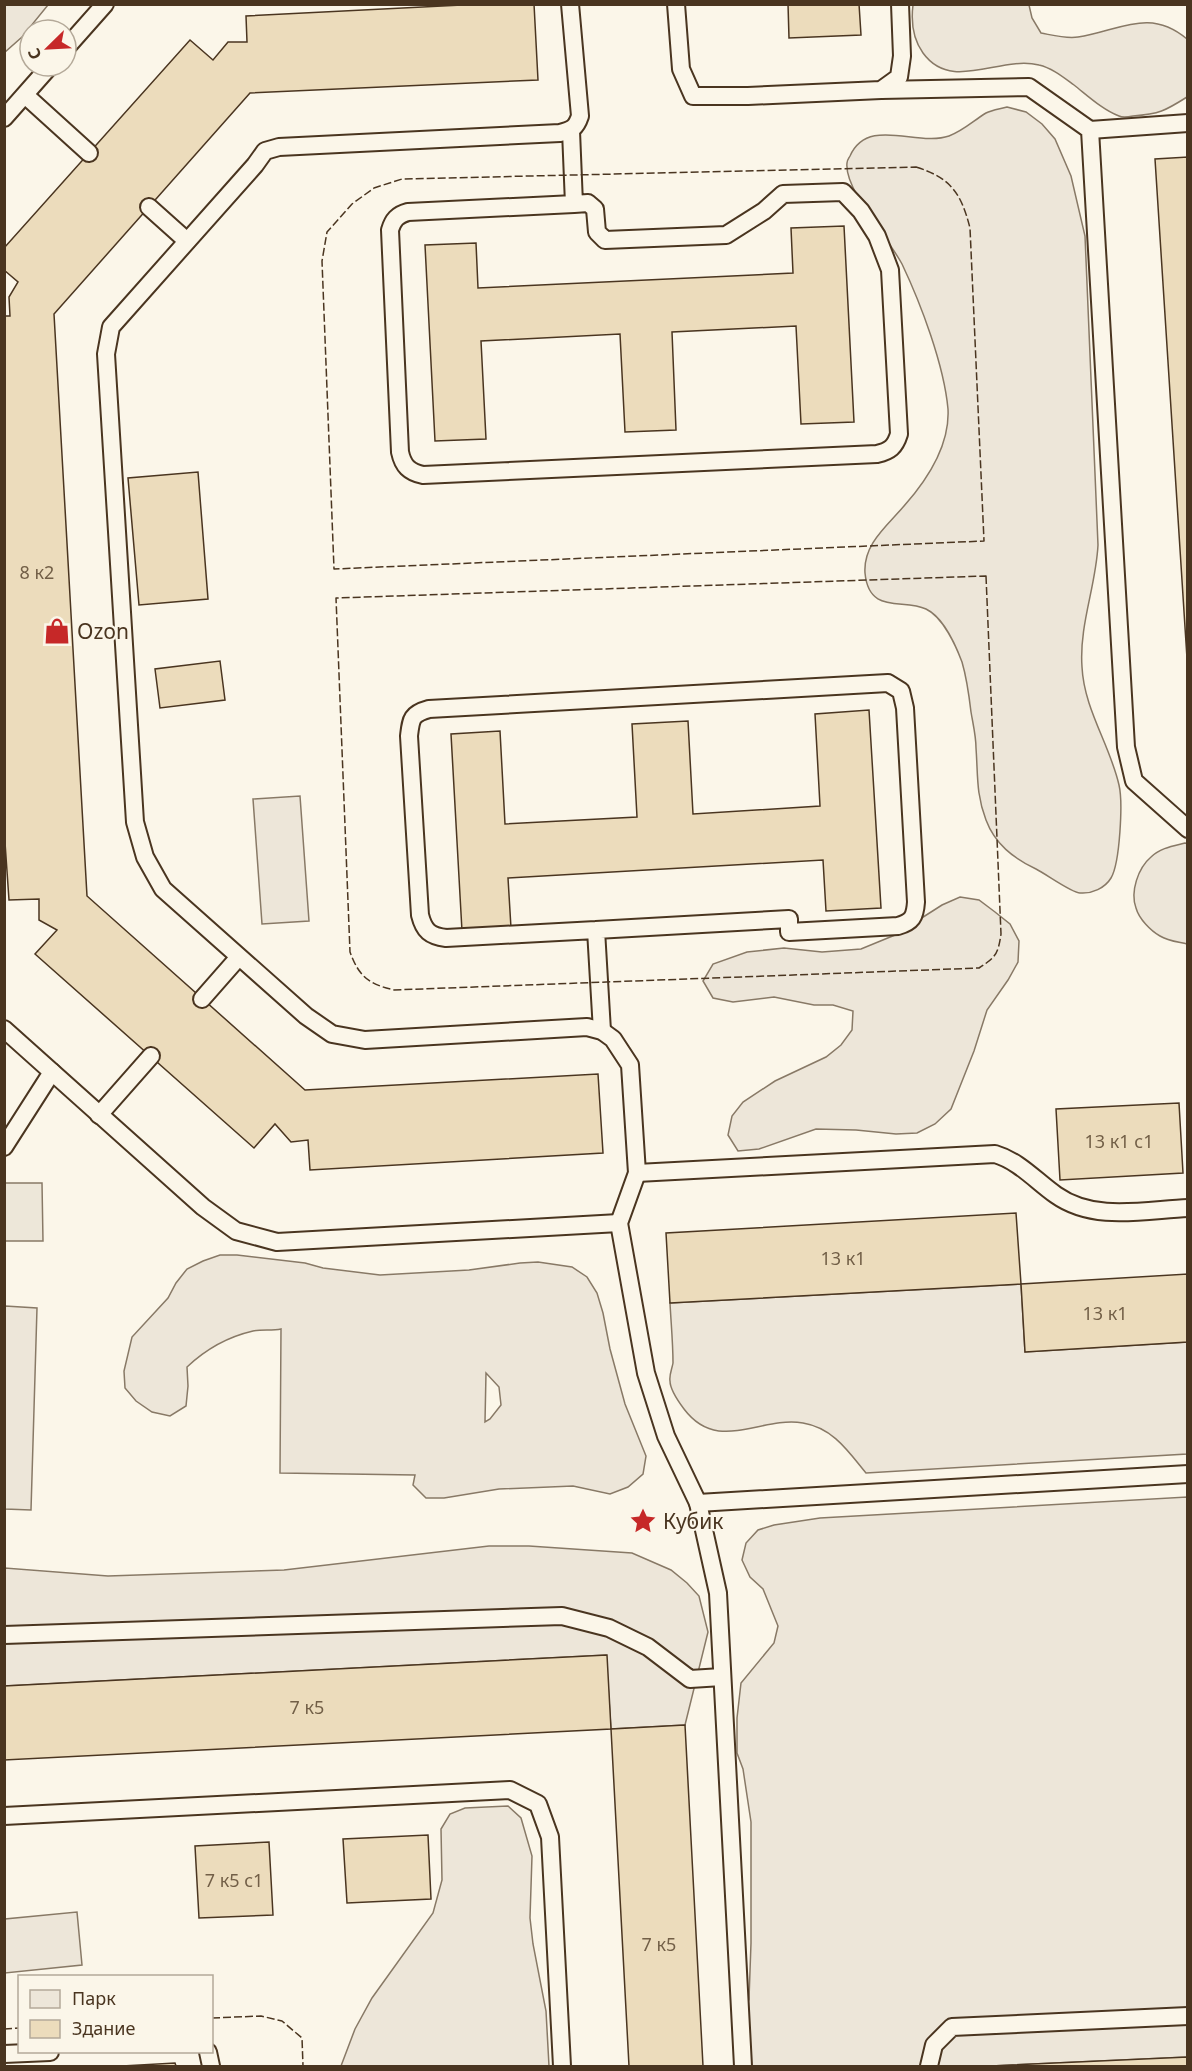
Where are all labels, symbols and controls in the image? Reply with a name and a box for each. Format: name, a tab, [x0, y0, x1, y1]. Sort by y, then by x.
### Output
north arrow	[18, 18, 78, 78]
text: С	[22, 45, 46, 63]
house number: 8 к2	[20, 560, 54, 584]
shop icon: Ozon	[42, 616, 72, 646]
place label: Ozon	[77, 617, 129, 645]
house number: 13 к1 с1	[1085, 1129, 1153, 1153]
house number: 13 к1	[820, 1246, 866, 1270]
house number: 13 к1	[1082, 1301, 1128, 1325]
place icon: Кубик	[628, 1506, 658, 1536]
place label: Кубик	[663, 1507, 723, 1535]
house number: 7 к5	[290, 1695, 324, 1719]
house number: 7 к5 с1	[205, 1868, 263, 1892]
house number: 7 к5	[642, 1932, 676, 1956]
legend	[18, 1975, 213, 2053]
text: Парк	[72, 1986, 116, 2010]
text: Здание	[72, 2016, 136, 2040]

